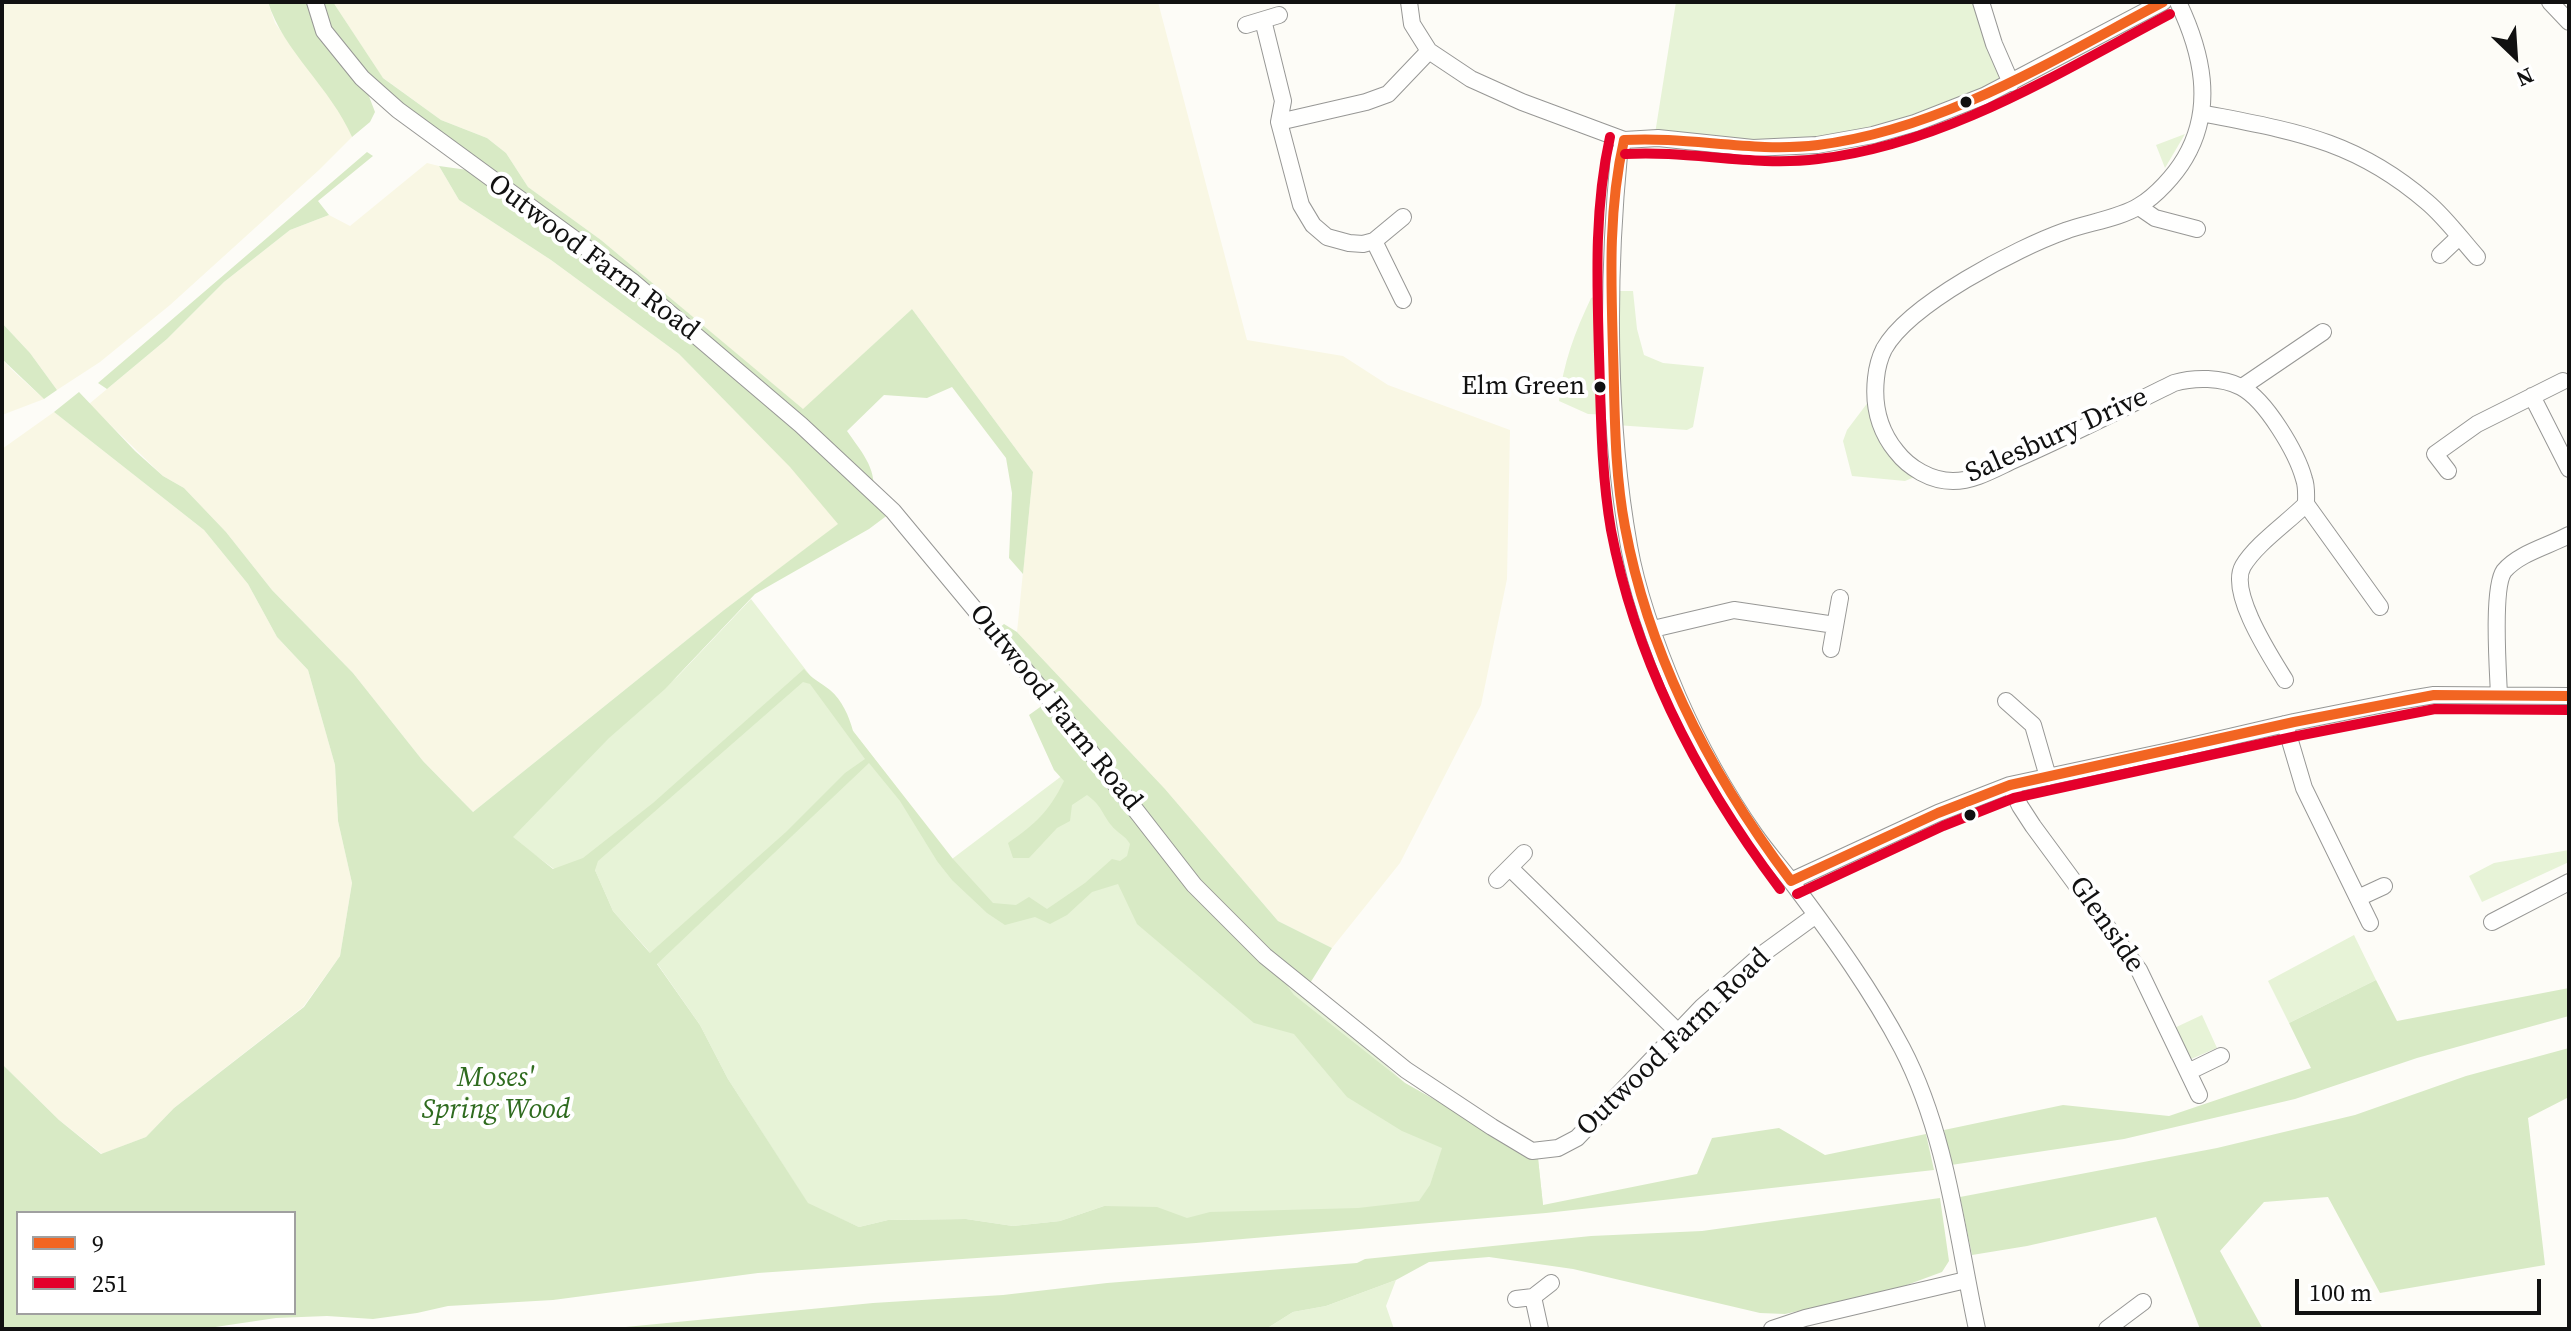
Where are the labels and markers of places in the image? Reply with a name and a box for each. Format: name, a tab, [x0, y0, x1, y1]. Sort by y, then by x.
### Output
unlabelled marker	[1958, 94, 1974, 110]
place label: Elm Green	[1461, 371, 1585, 403]
marker: Elm Green	[1592, 379, 1608, 395]
unlabelled marker	[1962, 807, 1978, 823]

